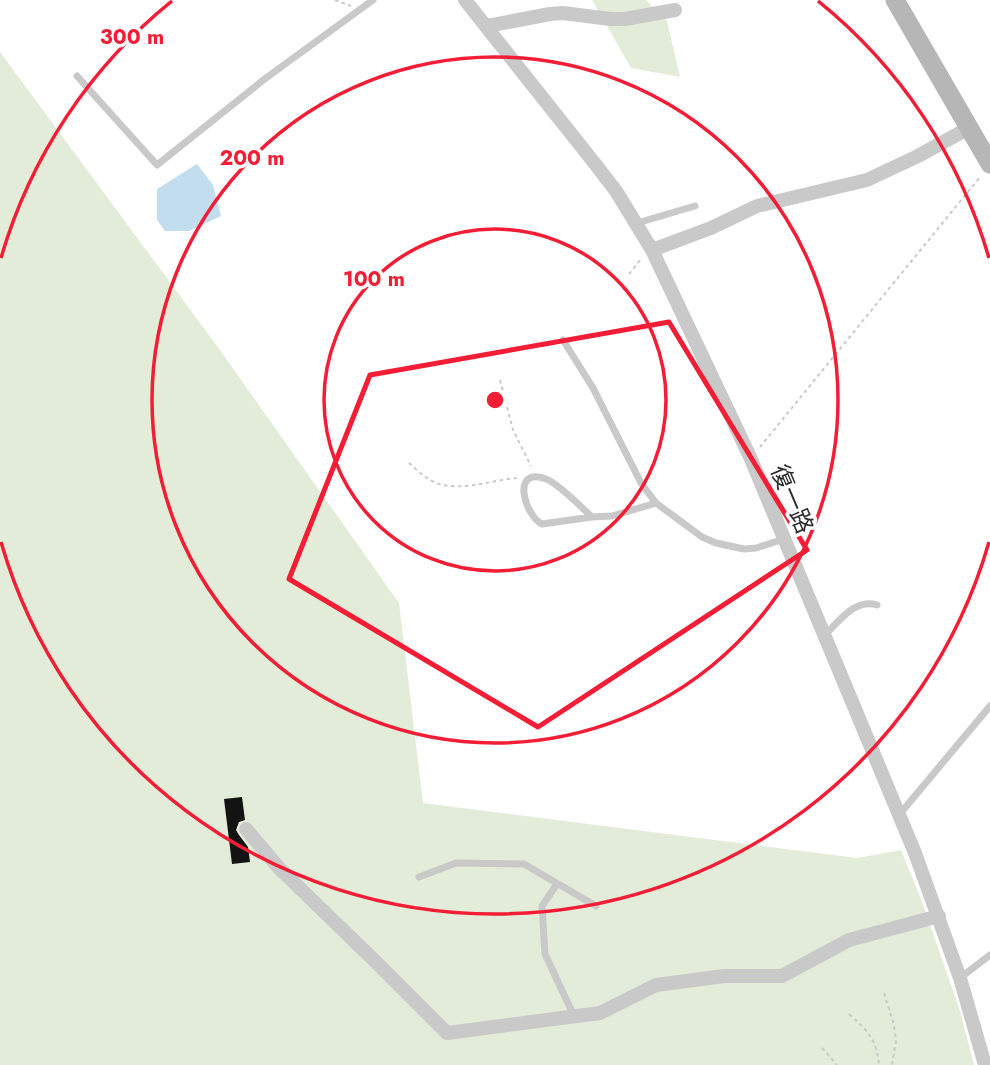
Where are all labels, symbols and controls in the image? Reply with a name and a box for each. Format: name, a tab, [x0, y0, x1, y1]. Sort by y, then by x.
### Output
text: 300 m	[100, 22, 164, 52]
text: 200 m	[219, 143, 285, 173]
text: 100 m	[343, 264, 405, 294]
centre of rings	[483, 388, 507, 412]
street label: 復一路	[762, 459, 823, 539]

